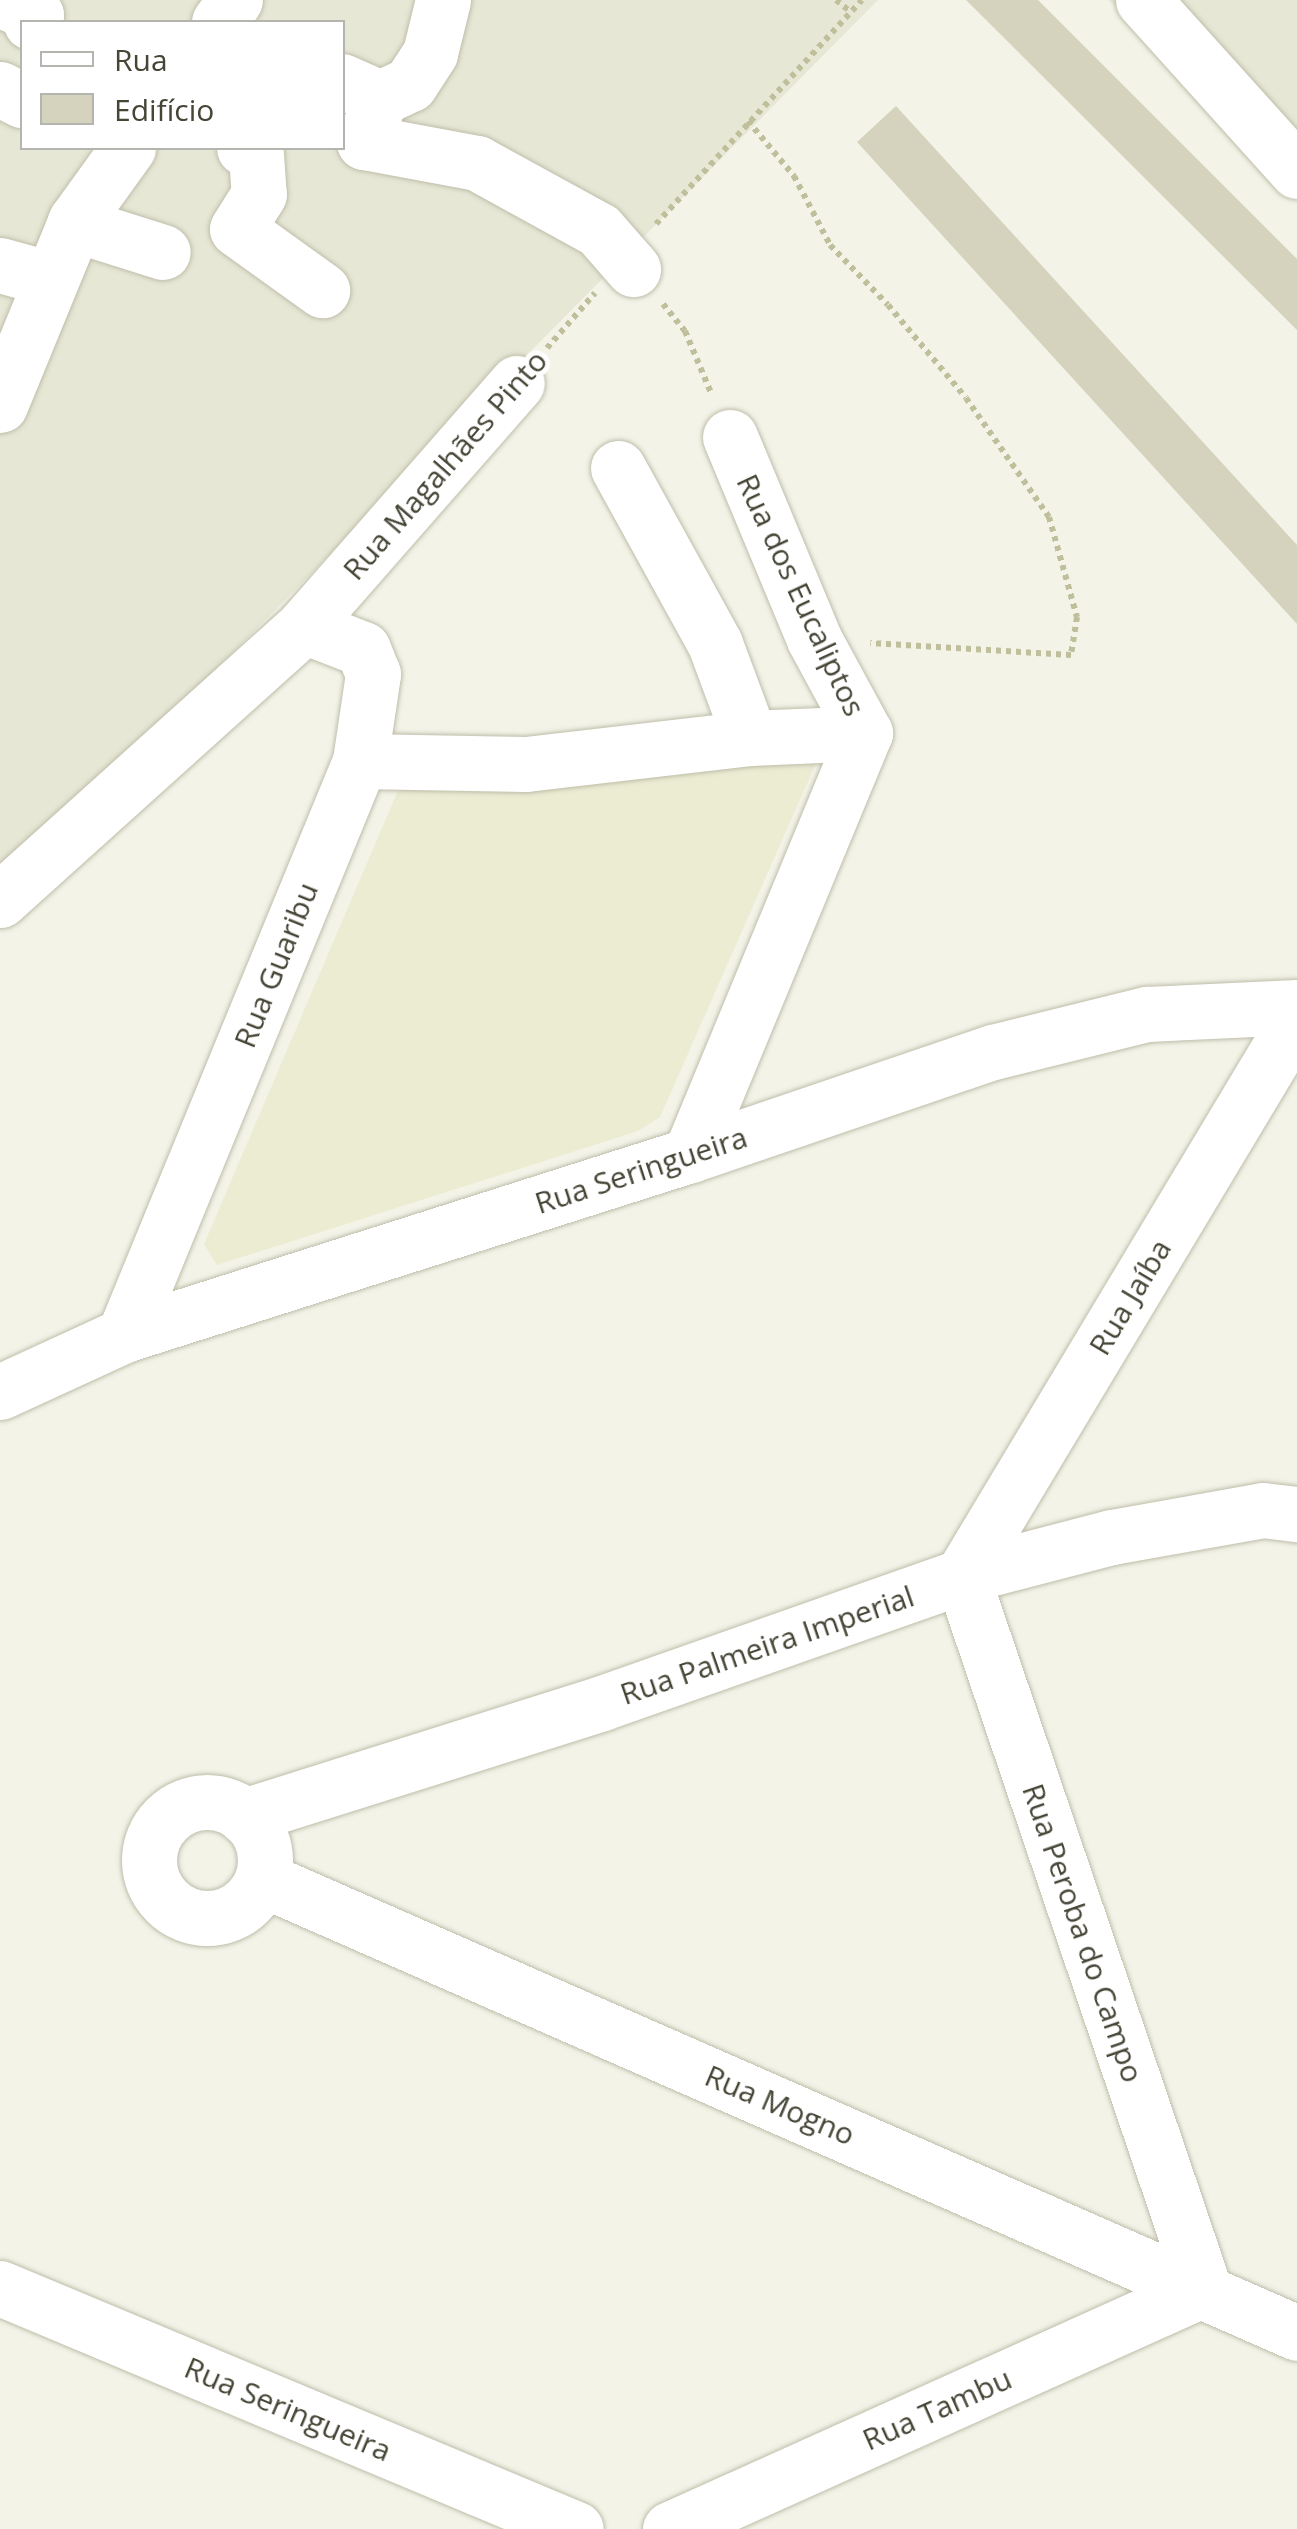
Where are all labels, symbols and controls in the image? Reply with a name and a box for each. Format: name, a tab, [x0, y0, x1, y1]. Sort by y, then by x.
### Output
legend	[20, 20, 345, 150]
text: Rua	[114, 39, 168, 80]
text: Edifício	[114, 89, 214, 130]
street label: Rua Magalhães Pinto	[336, 343, 554, 587]
street label: Rua dos Eucaliptos	[729, 468, 873, 722]
street label: Rua Guaribu	[227, 877, 325, 1053]
street label: Rua Seringueira	[530, 1119, 752, 1221]
street label: Rua Jaíba	[1081, 1233, 1179, 1361]
street label: Rua Palmeira Imperial	[616, 1578, 918, 1712]
street label: Rua Peroba do Campo	[1015, 1779, 1151, 2087]
street label: Rua Mogno	[700, 2057, 860, 2153]
street label: Rua Seringueira	[179, 2349, 397, 2469]
street label: Rua Tambu	[857, 2360, 1017, 2458]

